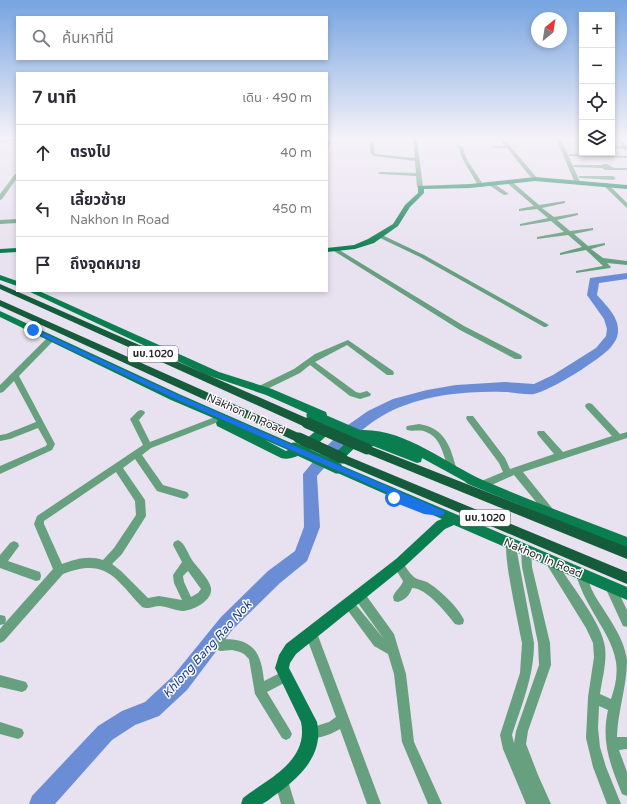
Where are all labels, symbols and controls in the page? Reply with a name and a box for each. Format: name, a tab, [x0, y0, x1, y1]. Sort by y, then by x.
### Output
north arrow	[531, 12, 567, 48]
map controls	[579, 12, 615, 156]
button: +	[579, 12, 615, 48]
search box	[16, 16, 328, 60]
icon: search	[30, 27, 52, 49]
text: ค้นหาที่นี่	[62, 29, 114, 47]
button: −	[579, 48, 615, 84]
button: locate	[579, 84, 615, 120]
text: 7 นาที	[32, 87, 76, 108]
text: เดิน · 490 m	[242, 90, 312, 106]
button: layers	[579, 120, 615, 156]
icon: ahead	[32, 142, 54, 164]
text: ตรงไป	[70, 143, 111, 161]
text: 40 m	[280, 145, 312, 161]
text: เลี้ยวซ้าย	[70, 191, 126, 209]
icon: left	[32, 198, 54, 220]
text: 450 m	[272, 201, 312, 217]
text: Nakhon In Road	[70, 212, 170, 228]
icon: arrive	[32, 254, 54, 276]
text: ถึงจุดหมาย	[70, 255, 141, 273]
route end	[24, 321, 42, 339]
road number: นบ.1020	[128, 346, 178, 362]
street label: Nakhon In Road	[205, 391, 287, 437]
route start	[385, 489, 403, 507]
road number: นบ.1020	[460, 510, 510, 526]
street label: Nakhon In Road	[502, 536, 584, 580]
water label: Khlong Bang Rao Nok	[160, 597, 255, 700]

